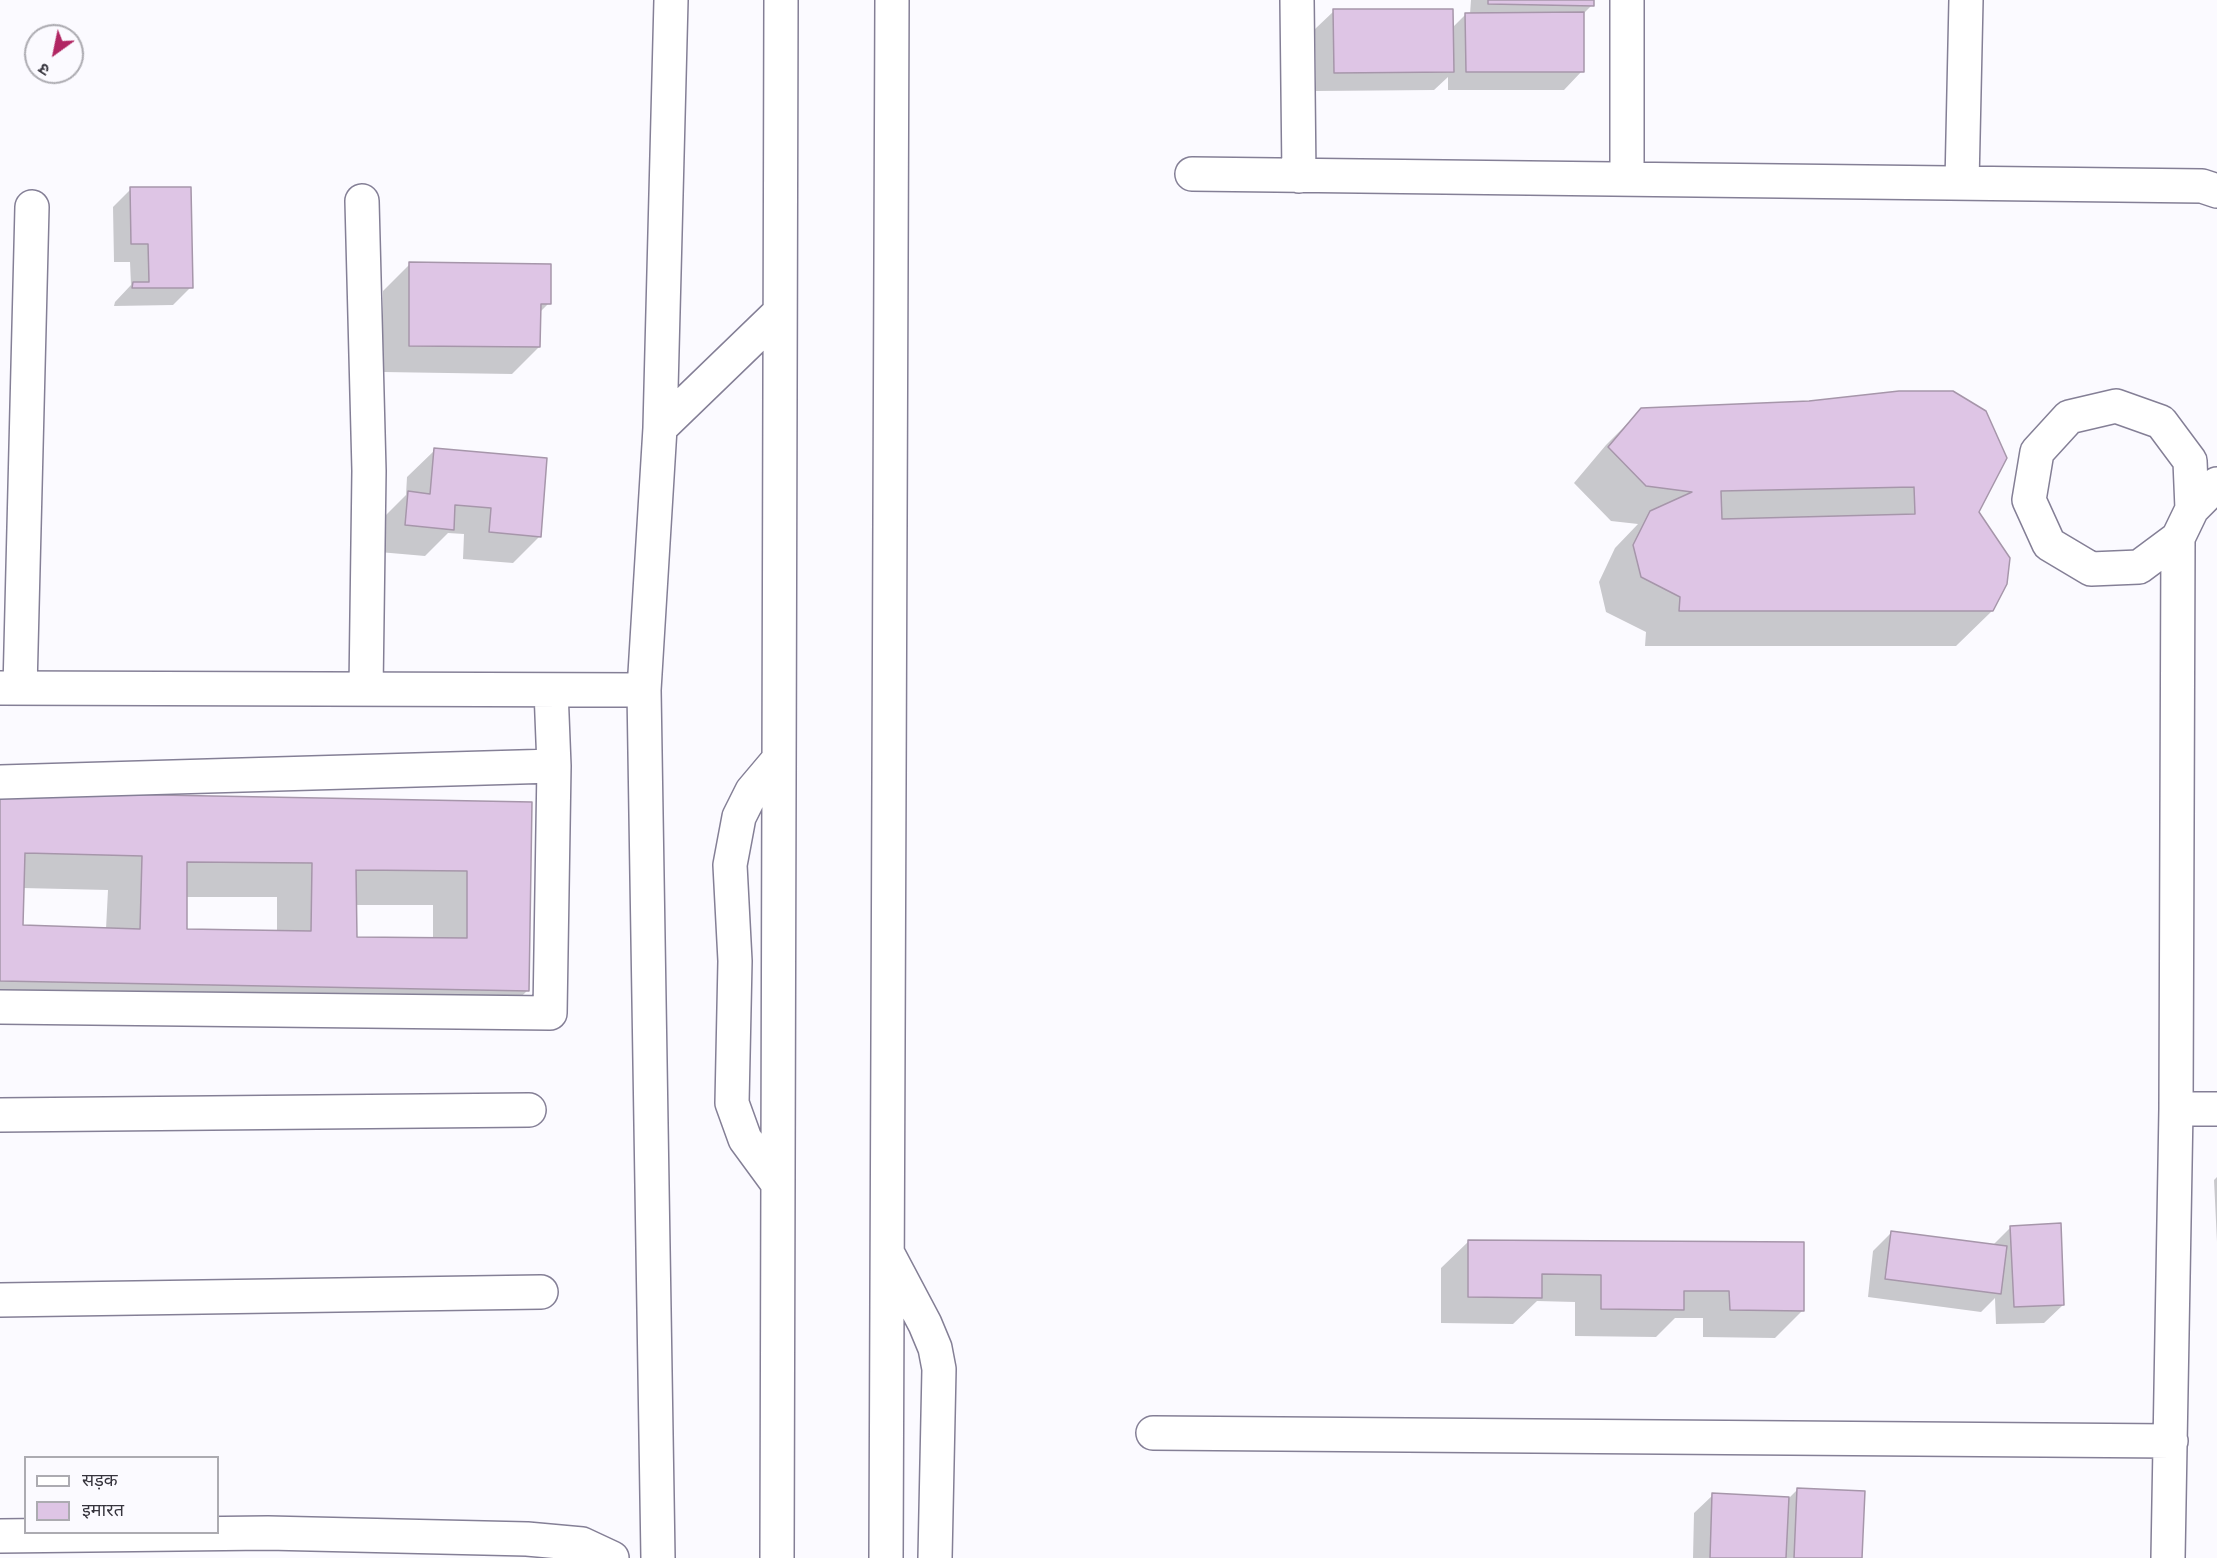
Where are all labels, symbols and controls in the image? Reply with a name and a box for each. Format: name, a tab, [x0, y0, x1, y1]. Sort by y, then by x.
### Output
north arrow	[24, 24, 84, 84]
text: उ	[35, 56, 55, 79]
legend	[24, 1456, 219, 1534]
text: सड़क	[82, 1470, 118, 1493]
text: इमारत	[82, 1500, 124, 1523]

